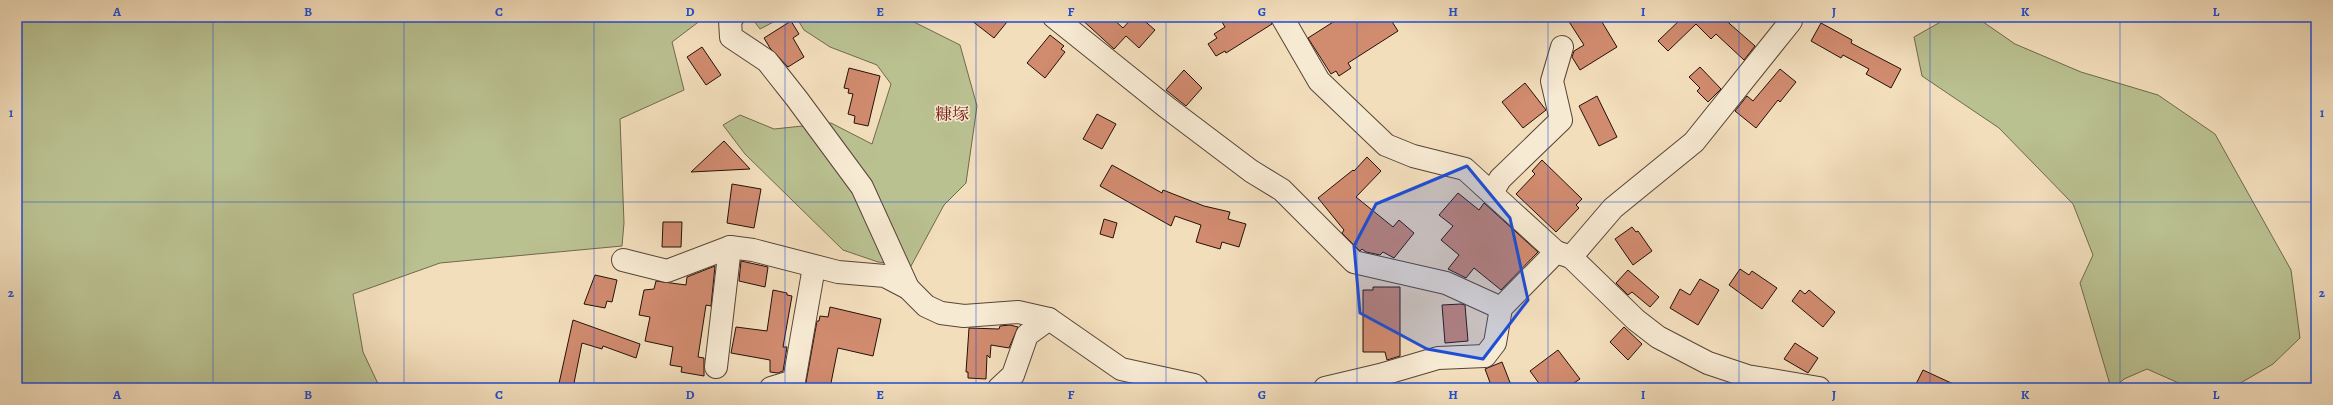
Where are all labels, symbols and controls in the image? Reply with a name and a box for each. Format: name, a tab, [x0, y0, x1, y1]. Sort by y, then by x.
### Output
text: A	[112, 3, 122, 20]
text: B	[304, 3, 312, 20]
text: C	[495, 3, 503, 20]
text: D	[685, 3, 695, 20]
text: E	[876, 3, 884, 20]
text: F	[1068, 3, 1075, 20]
text: G	[1258, 3, 1266, 20]
text: H	[1448, 3, 1458, 20]
text: I	[1641, 3, 1646, 20]
text: J	[1832, 3, 1836, 20]
text: K	[2021, 3, 2030, 20]
text: L	[2213, 3, 2220, 20]
district label: 糠塚	[935, 103, 969, 126]
text: 1	[9, 104, 14, 121]
text: 1	[2320, 104, 2325, 121]
text: 2	[8, 284, 15, 301]
text: 2	[2319, 284, 2326, 301]
text: A	[112, 386, 122, 403]
text: B	[304, 386, 312, 403]
text: C	[495, 386, 503, 403]
text: D	[685, 386, 695, 403]
text: E	[876, 386, 884, 403]
text: F	[1068, 386, 1075, 403]
text: G	[1258, 386, 1266, 403]
text: H	[1448, 386, 1458, 403]
text: I	[1641, 386, 1646, 403]
text: J	[1832, 386, 1836, 403]
text: K	[2021, 386, 2030, 403]
text: L	[2213, 386, 2220, 403]

